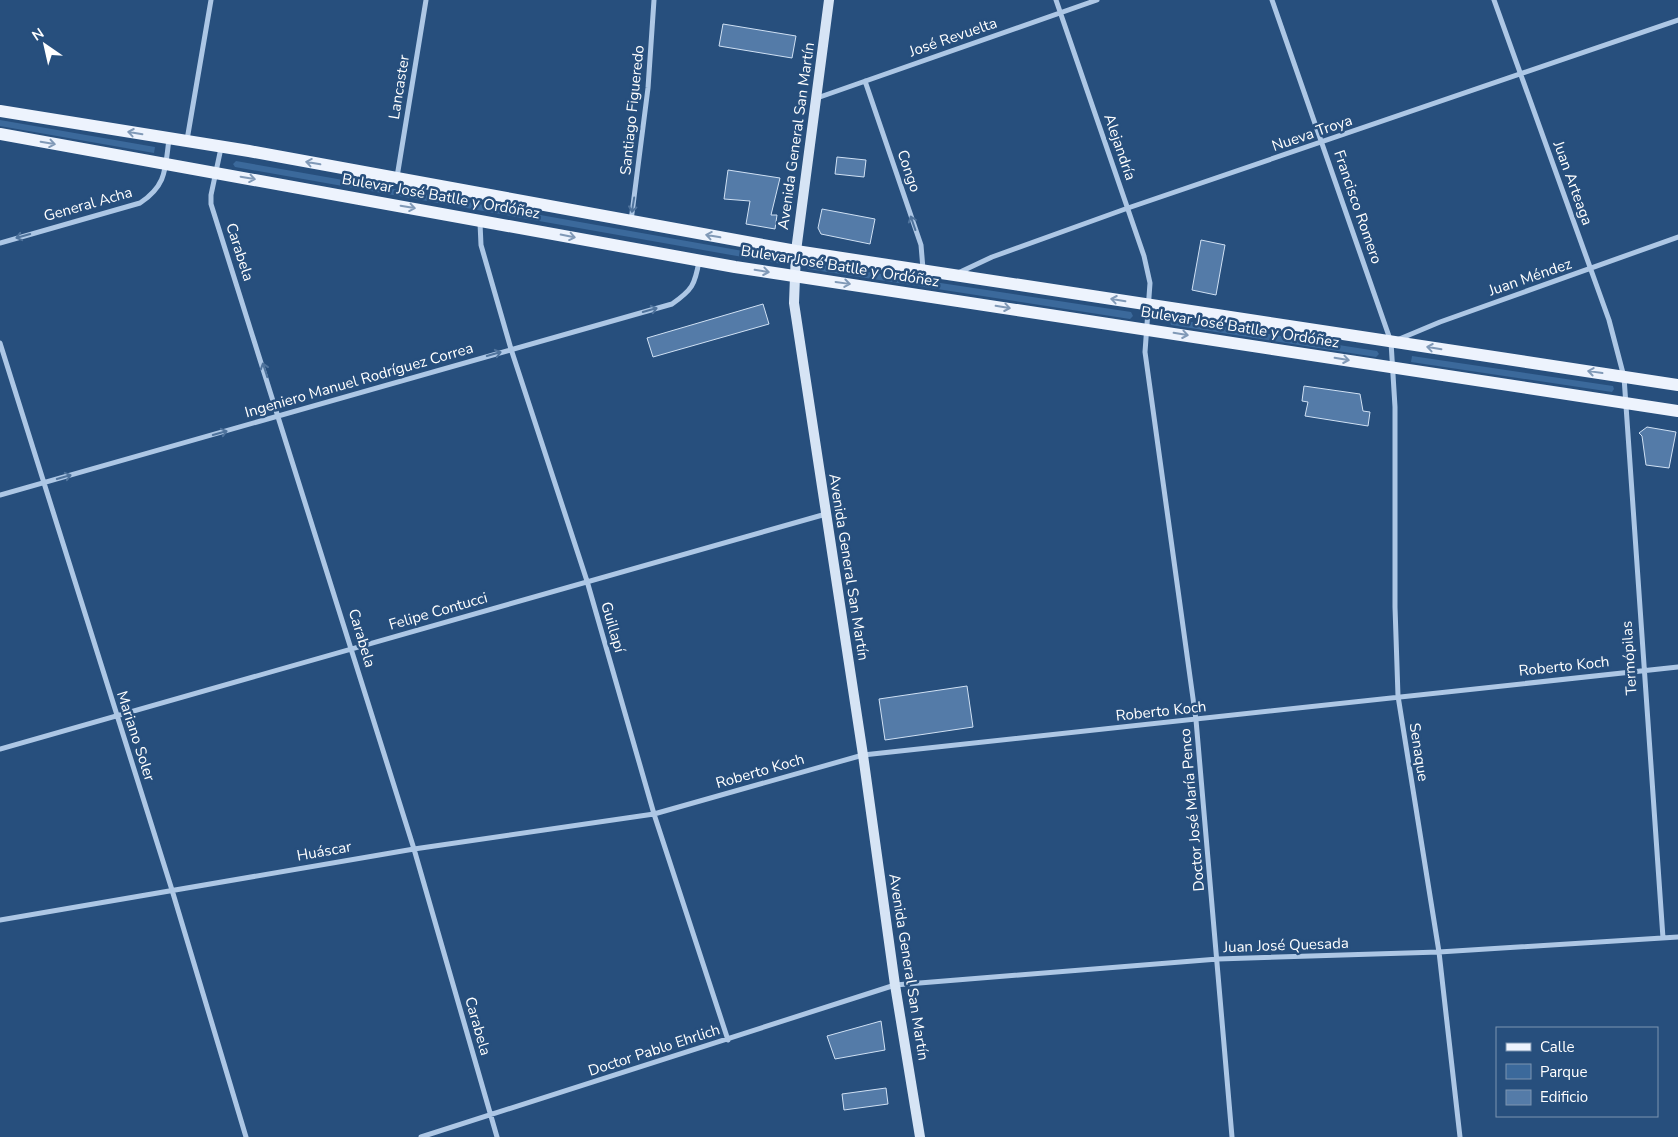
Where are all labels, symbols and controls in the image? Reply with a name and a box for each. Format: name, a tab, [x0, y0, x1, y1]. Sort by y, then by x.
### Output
street label: José Revuelta	[905, 13, 1000, 62]
north arrow	[20, 20, 70, 70]
text: N	[28, 24, 48, 45]
street label: Avenida General San Martín	[773, 41, 819, 231]
street label: Santiago Figueredo	[615, 44, 649, 176]
street label: Lancaster	[384, 53, 414, 121]
street label: Nueva Troya	[1269, 110, 1355, 156]
street label: Alejandría	[1099, 111, 1141, 183]
one-way arrow	[127, 128, 143, 138]
street label: Juan Arteaga	[1548, 137, 1597, 228]
one-way arrow	[40, 138, 56, 148]
street label: Congo	[892, 147, 926, 195]
street label: Francisco Romero	[1329, 147, 1387, 267]
one-way arrow	[305, 157, 321, 167]
street label: Bulevar José Batlle y Ordóñez	[340, 169, 542, 223]
one-way arrow	[240, 173, 256, 183]
street label: General Acha	[41, 182, 135, 226]
one-way arrow	[628, 197, 638, 213]
one-way arrow	[399, 202, 415, 212]
one-way arrow	[908, 215, 918, 231]
street label: Carabela	[221, 220, 259, 284]
one-way arrow	[706, 231, 722, 241]
one-way arrow	[16, 232, 32, 241]
one-way arrow	[559, 232, 575, 241]
street label: Bulevar José Batlle y Ordóñez	[739, 240, 941, 292]
street label: Juan Méndez	[1485, 253, 1574, 301]
one-way arrow	[754, 266, 770, 276]
one-way arrow	[834, 278, 850, 288]
one-way arrow	[1111, 294, 1127, 304]
street label: Bulevar José Batlle y Ordóñez	[1139, 301, 1341, 353]
one-way arrow	[995, 302, 1011, 312]
one-way arrow	[642, 305, 658, 314]
one-way arrow	[1173, 330, 1189, 340]
street label: Ingeniero Manuel Rodríguez Correa	[242, 338, 476, 422]
one-way arrow	[1427, 343, 1443, 353]
one-way arrow	[486, 349, 502, 358]
one-way arrow	[1334, 354, 1350, 364]
one-way arrow	[260, 363, 269, 379]
one-way arrow	[1588, 367, 1604, 377]
one-way arrow	[212, 428, 228, 438]
one-way arrow	[55, 472, 71, 482]
street label: Avenida General San Martín	[824, 472, 874, 662]
street label: Felipe Contucci	[386, 587, 490, 635]
street label: Guillapí	[596, 599, 630, 656]
street label: Carabela	[344, 606, 380, 670]
street label: Termópilas	[1616, 620, 1642, 696]
street label: Roberto Koch	[1518, 651, 1610, 681]
street label: Mariano Soler	[112, 688, 160, 784]
street label: Roberto Koch	[1115, 696, 1207, 726]
street label: Senaque	[1405, 721, 1433, 783]
street label: Doctor José María Penco	[1175, 728, 1209, 892]
street label: Roberto Koch	[713, 749, 807, 793]
street label: Huáscar	[295, 836, 354, 866]
street label: Avenida General San Martín	[884, 872, 934, 1062]
street label: Juan José Quesada	[1222, 933, 1349, 957]
street label: Carabela	[460, 994, 496, 1058]
street label: Doctor Pablo Ehrlich	[585, 1019, 723, 1081]
legend	[1496, 1027, 1658, 1117]
text: Calle	[1540, 1037, 1575, 1057]
text: Parque	[1540, 1062, 1588, 1082]
text: Edificio	[1540, 1087, 1588, 1107]

